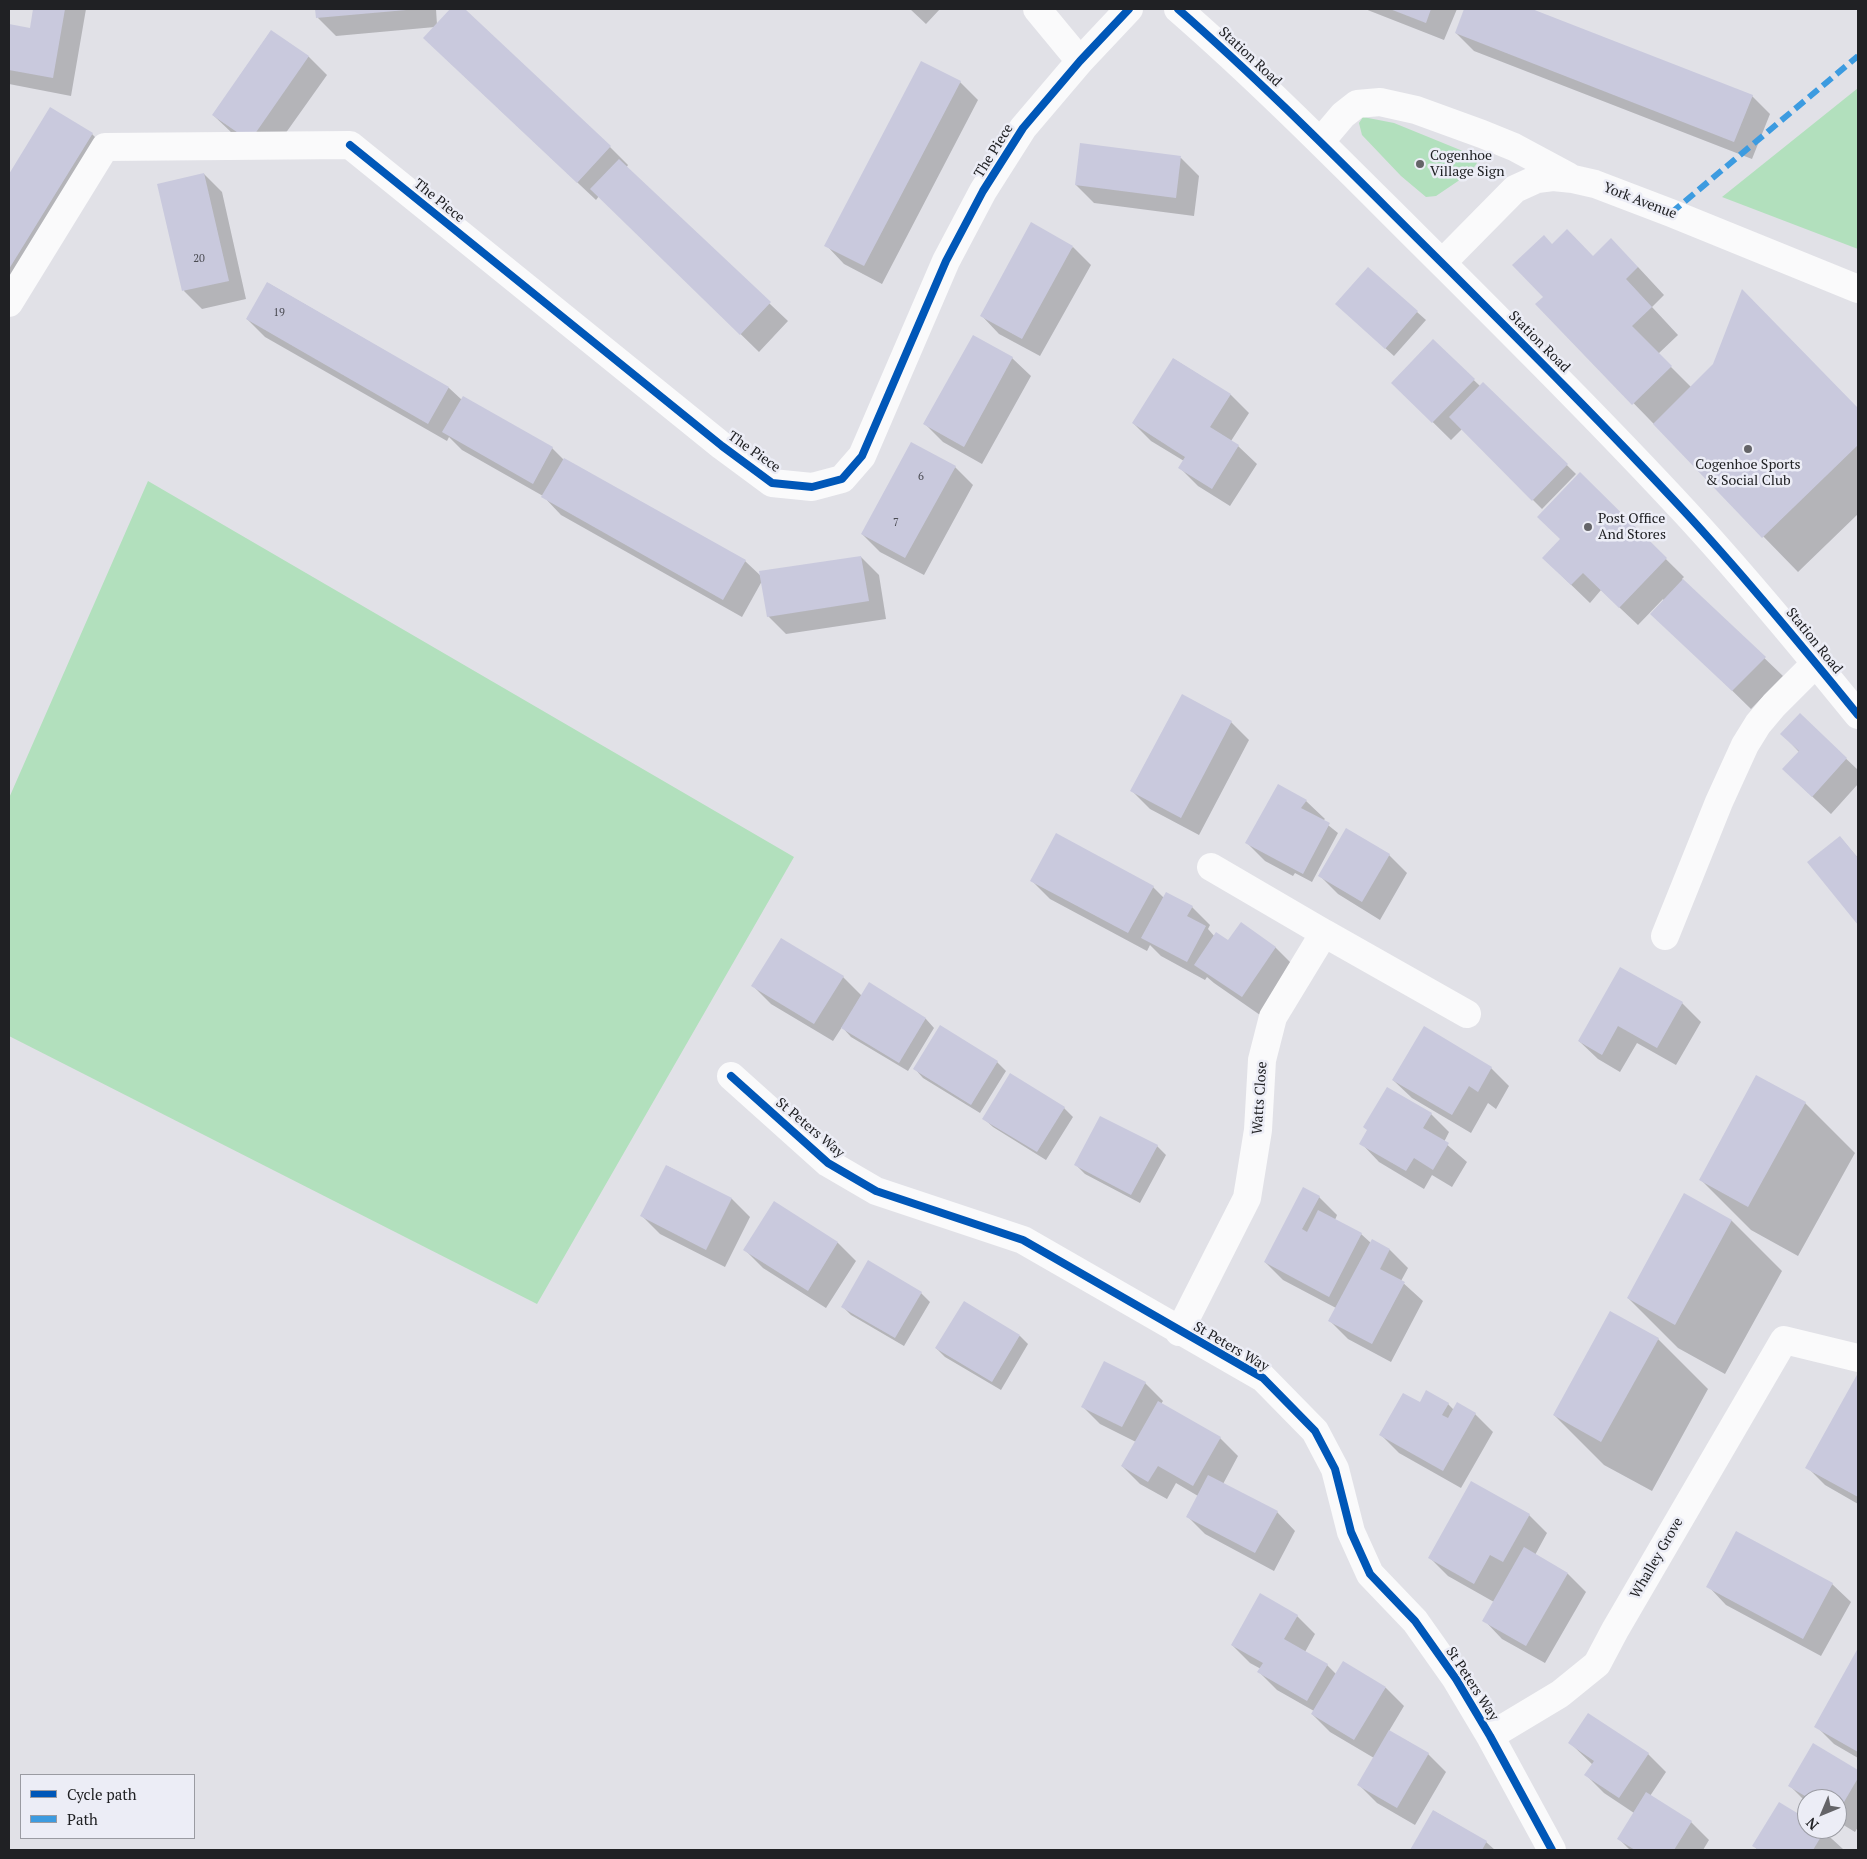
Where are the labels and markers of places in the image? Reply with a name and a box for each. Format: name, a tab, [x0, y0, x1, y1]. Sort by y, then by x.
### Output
place label: Cogenhoe Village Sign	[1430, 148, 1504, 180]
marker: Cogenhoe Village Sign	[1414, 158, 1426, 170]
marker: Cogenhoe Sports & Social Club	[1742, 443, 1754, 455]
place label: Cogenhoe Sports & Social Club	[1695, 457, 1801, 490]
place label: Post Office And Stores	[1598, 511, 1666, 544]
marker: Post Office And Stores	[1582, 521, 1594, 533]

